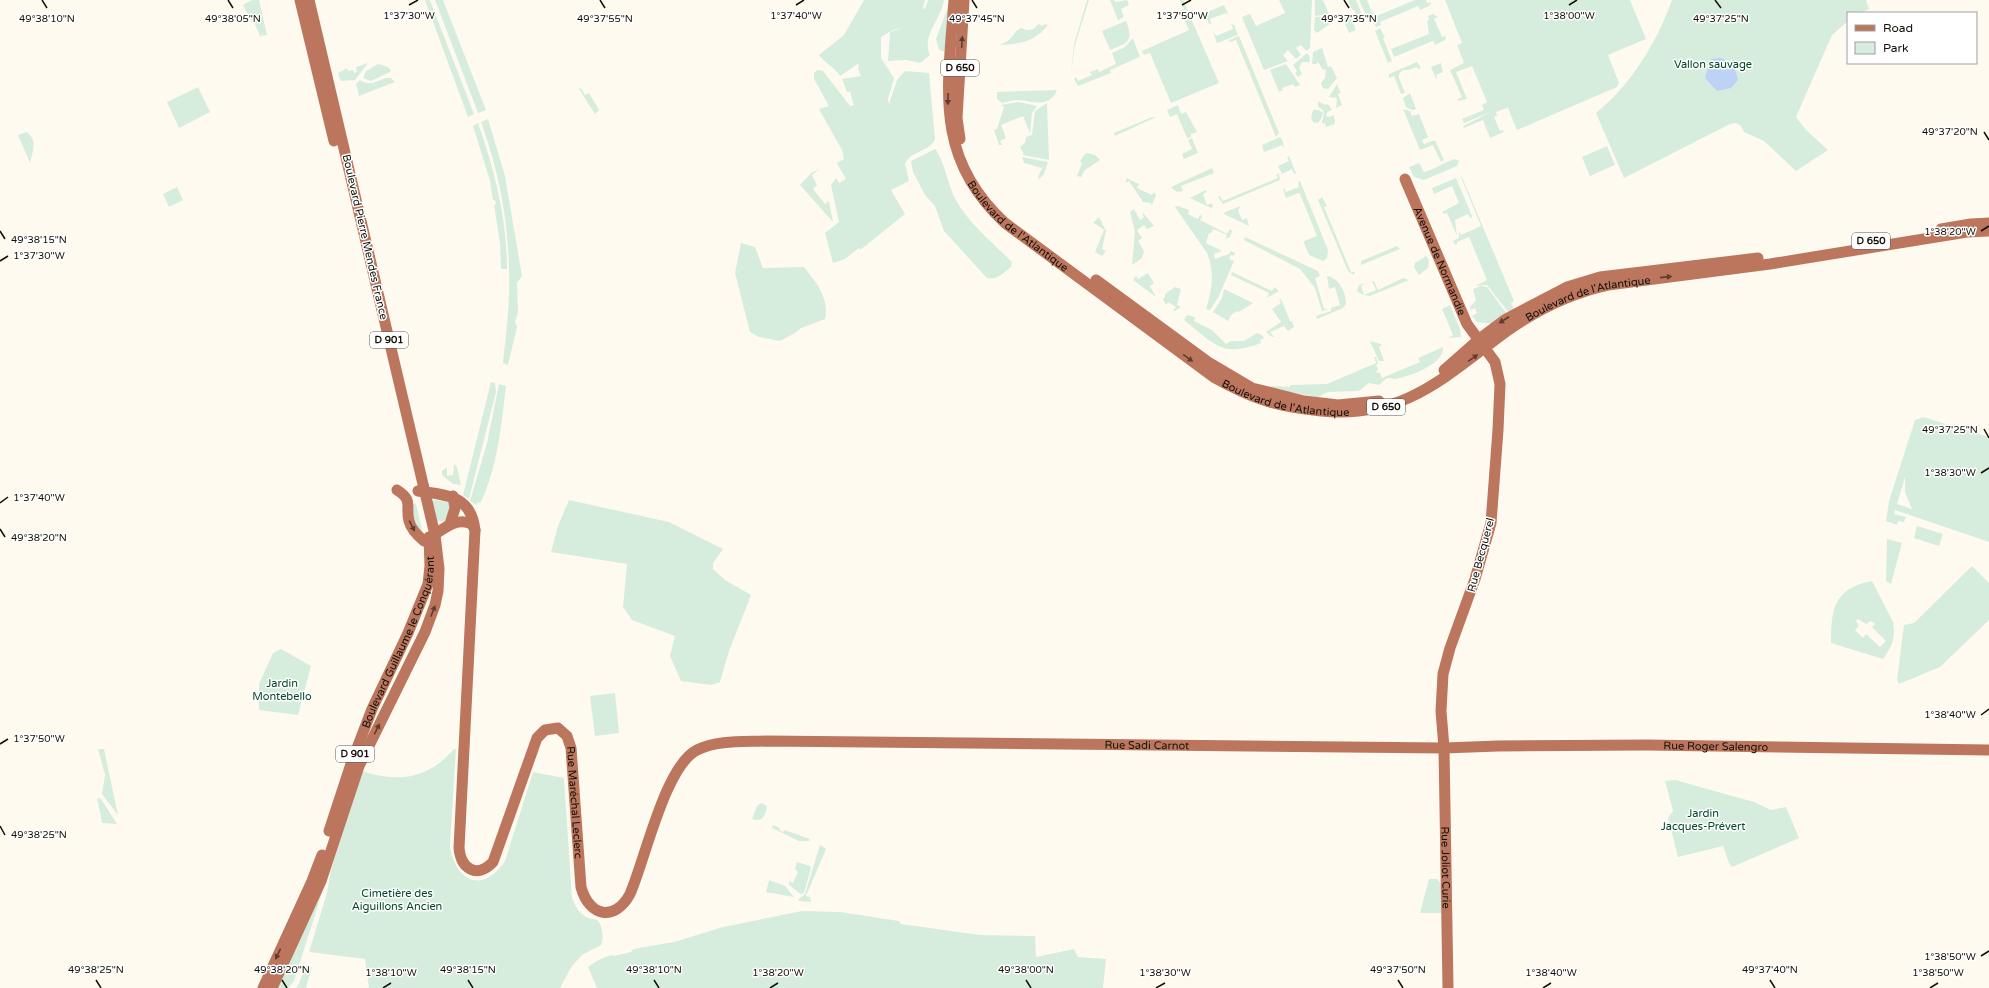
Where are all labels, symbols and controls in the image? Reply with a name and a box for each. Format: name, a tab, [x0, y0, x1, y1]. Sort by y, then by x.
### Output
text: 1°37'30"W	[383, 10, 435, 22]
text: 1°37'40"W	[770, 10, 822, 22]
text: 1°37'50"W	[1156, 10, 1208, 22]
text: 1°38'00"W	[1543, 10, 1595, 22]
legend	[1847, 12, 1977, 64]
text: 49°38'10"N	[19, 13, 75, 25]
text: 49°38'05"N	[205, 13, 261, 25]
text: 49°37'55"N	[577, 13, 633, 25]
text: 49°37'45"N	[949, 13, 1005, 25]
text: 49°37'35"N	[1321, 13, 1377, 25]
text: 49°37'25"N	[1693, 13, 1749, 25]
text: Road	[1883, 21, 1913, 35]
one-way arrow	[958, 36, 965, 48]
text: Park	[1883, 41, 1909, 55]
park label: Vallon sauvage	[1674, 58, 1752, 71]
road number: D 650	[941, 60, 979, 76]
one-way arrow	[945, 93, 952, 105]
text: 49°37'20"N	[1922, 126, 1978, 138]
street label: Boulevard Pierre Mendes France	[340, 153, 390, 321]
street label: Boulevard de l'Atlantique	[965, 178, 1071, 274]
street label: Avenue de Normandie	[1411, 205, 1469, 317]
text: 1°38'20"W	[1924, 226, 1976, 238]
road number: D 650	[1852, 233, 1890, 249]
text: 49°38'15"N	[11, 234, 67, 246]
text: 1°37'30"W	[13, 250, 65, 262]
street label: Boulevard de l'Atlantique	[1523, 273, 1651, 324]
one-way arrow	[1660, 274, 1672, 280]
one-way arrow	[1499, 316, 1509, 324]
road number: D 901	[370, 332, 408, 348]
one-way arrow	[1182, 353, 1193, 362]
one-way arrow	[1467, 354, 1478, 362]
street label: Boulevard de l'Atlantique	[1220, 376, 1349, 419]
road number: D 650	[1367, 399, 1405, 415]
text: 49°37'25"N	[1922, 424, 1978, 436]
text: 1°38'30"W	[1924, 467, 1976, 479]
text: 1°37'40"W	[13, 492, 65, 504]
street label: Rue Becquerel	[1465, 517, 1497, 593]
one-way arrow	[409, 520, 415, 532]
text: 49°38'20"N	[11, 532, 67, 544]
street label: Boulevard Guillaume le Conquérant	[359, 556, 437, 730]
one-way arrow	[430, 605, 436, 617]
park label: Jardin Montebello	[252, 677, 312, 703]
text: 1°38'40"W	[1924, 709, 1976, 721]
one-way arrow	[374, 723, 380, 735]
text: 1°37'50"W	[13, 733, 65, 745]
street label: Rue Sadi Carnot	[1104, 738, 1189, 752]
street label: Rue Roger Salengro	[1663, 739, 1769, 753]
road number: D 901	[336, 746, 374, 762]
street label: Rue Maréchal Leclerc	[564, 746, 585, 859]
park label: Jardin Jacques-Prévert	[1661, 807, 1745, 833]
street label: Rue Joliot Curie	[1439, 826, 1453, 909]
text: 49°38'25"N	[11, 829, 67, 841]
park label: Cimetière des Aiguillons Ancien	[352, 887, 442, 913]
one-way arrow	[275, 949, 281, 960]
text: 1°38'50"W	[1924, 951, 1976, 963]
text: 49°38'25"N	[68, 964, 124, 976]
text: 49°38'20"N	[254, 964, 310, 976]
text: 49°38'15"N	[440, 964, 496, 976]
text: 49°38'10"N	[626, 964, 682, 976]
text: 49°38'00"N	[998, 964, 1054, 976]
text: 49°37'50"N	[1370, 964, 1426, 976]
text: 49°37'40"N	[1742, 964, 1798, 976]
text: 1°38'10"W	[365, 967, 417, 979]
text: 1°38'20"W	[752, 967, 804, 979]
text: 1°38'30"W	[1139, 967, 1191, 979]
text: 1°38'40"W	[1525, 967, 1577, 979]
text: 1°38'50"W	[1912, 967, 1964, 979]

